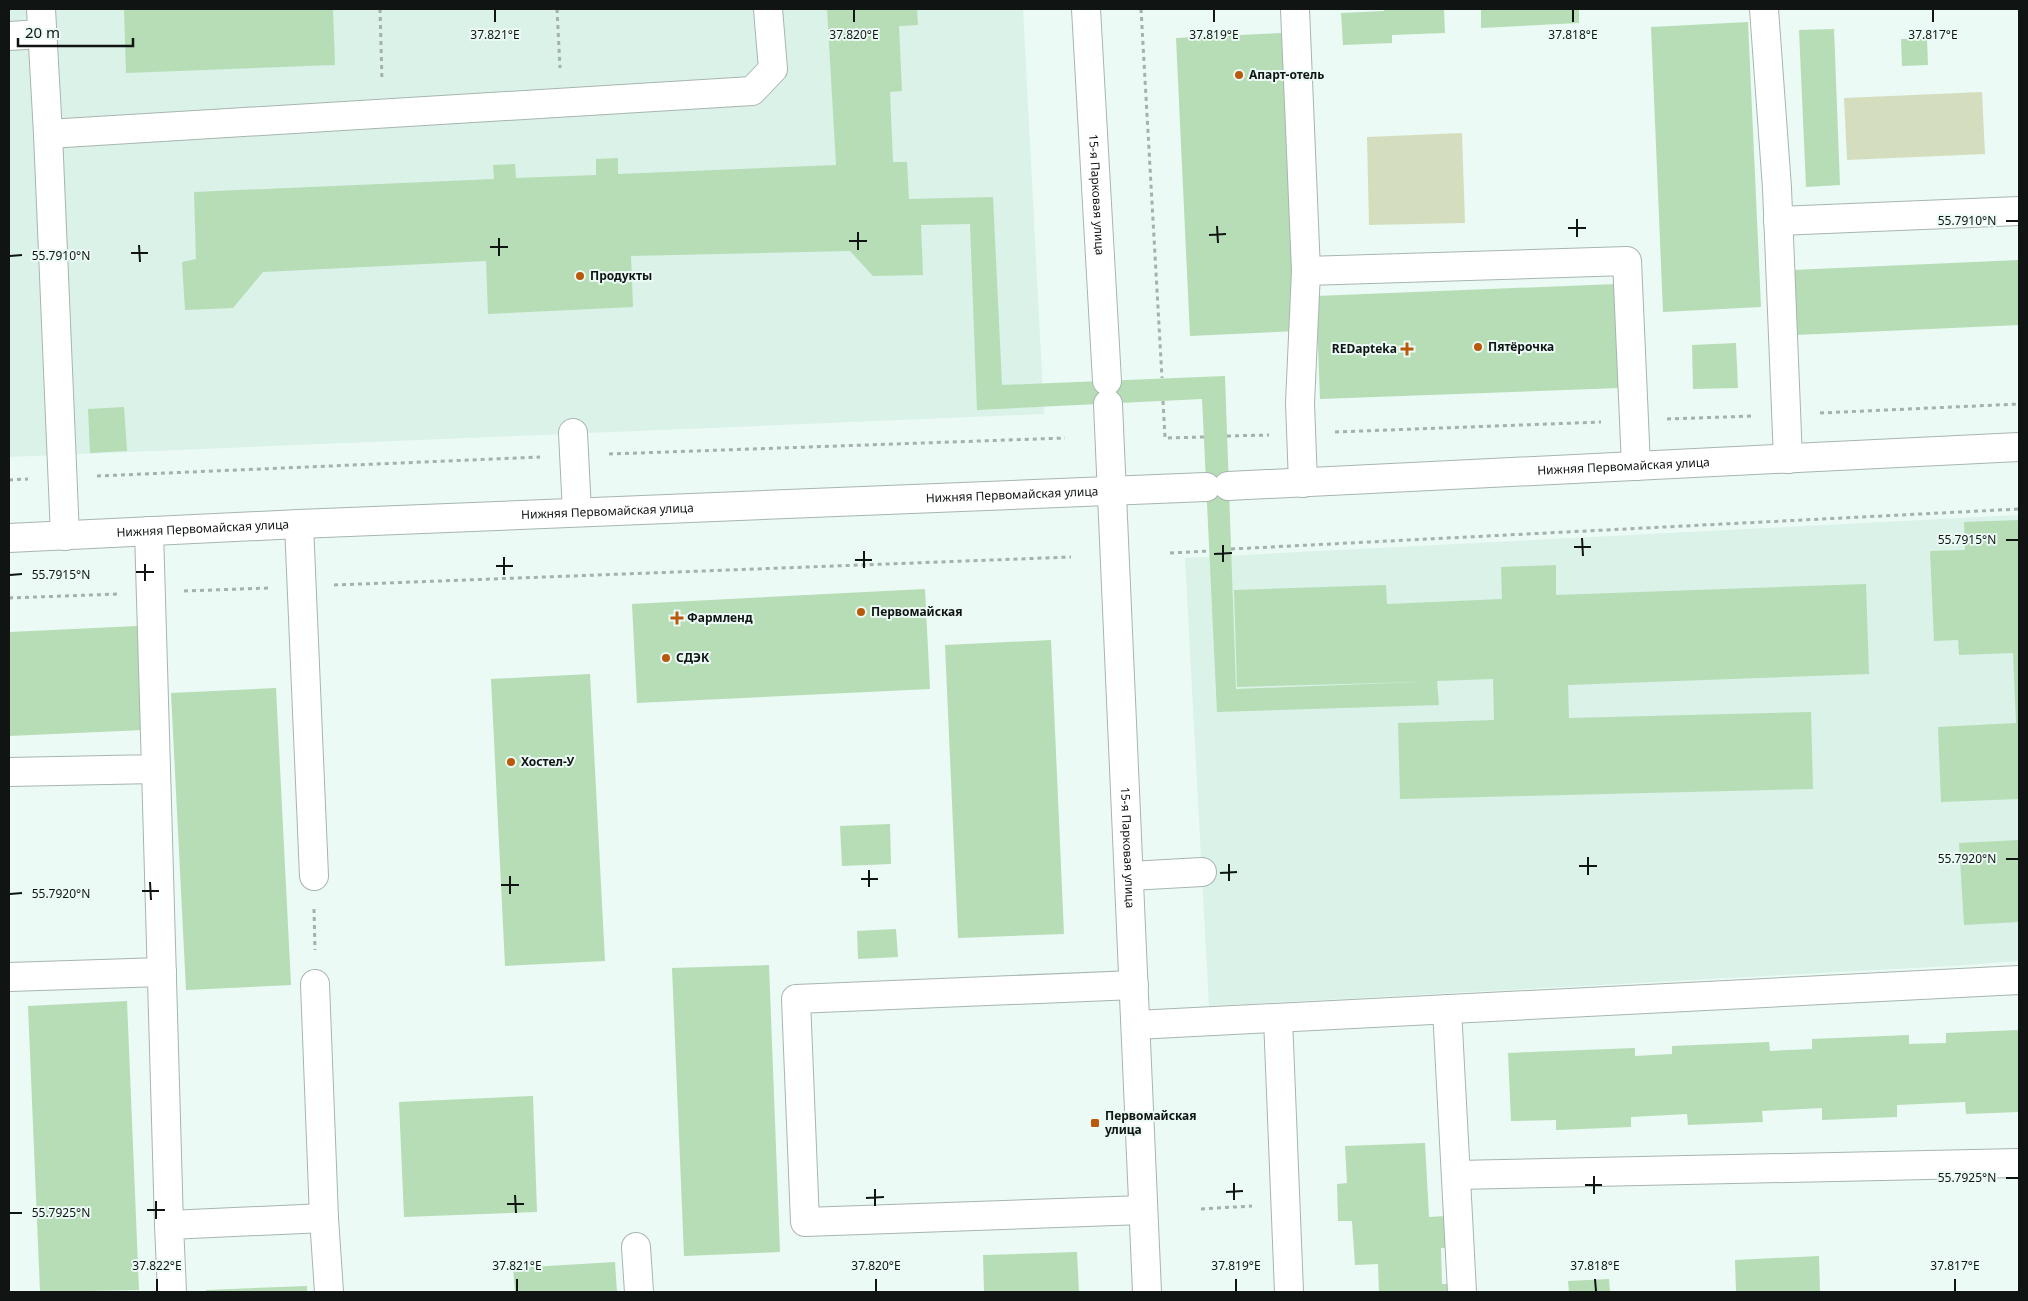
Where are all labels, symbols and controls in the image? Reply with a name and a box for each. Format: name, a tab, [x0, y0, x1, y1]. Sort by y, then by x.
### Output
scale bar	[18, 15, 132, 47]
text: 20 m	[25, 22, 60, 42]
text: 37.821°E	[470, 26, 520, 43]
text: 37.820°E	[829, 26, 879, 43]
text: 37.819°E	[1189, 26, 1239, 43]
text: 37.818°E	[1548, 26, 1598, 43]
text: 37.817°E	[1908, 26, 1958, 43]
place label: Апарт-отель	[1249, 66, 1324, 83]
marker: Апарт-отель	[1233, 69, 1245, 81]
street label: 15-я Парковая улица	[1085, 134, 1109, 256]
text: 55.7910°N	[1938, 212, 1996, 229]
text: 55.7910°N	[32, 247, 90, 264]
place label: Продукты	[590, 267, 652, 284]
marker: Продукты	[574, 270, 586, 282]
place label: Пятёрочка	[1488, 338, 1554, 355]
place label: REDapteka	[1332, 340, 1397, 357]
marker: Пятёрочка	[1472, 341, 1484, 353]
marker: REDapteka	[1401, 343, 1413, 355]
street label: Нижняя Первомайская улица	[1537, 453, 1710, 479]
street label: Нижняя Первомайская улица	[925, 482, 1099, 506]
street label: Нижняя Первомайская улица	[521, 499, 694, 523]
street label: Нижняя Первомайская улица	[116, 515, 289, 541]
text: 55.7915°N	[1938, 531, 1996, 548]
text: 55.7915°N	[32, 566, 90, 583]
place label: Первомайская	[871, 603, 963, 620]
marker: Первомайская	[855, 606, 867, 618]
place label: Фармленд	[687, 609, 753, 626]
marker: Фармленд	[671, 612, 683, 624]
place label: СДЭК	[676, 649, 710, 666]
marker: СДЭК	[660, 652, 672, 664]
place label: Хостел-У	[521, 753, 575, 770]
marker: Хостел-У	[505, 756, 517, 768]
street label: 15-я Парковая улица	[1117, 787, 1139, 909]
text: 55.7920°N	[1938, 850, 1996, 867]
text: 55.7920°N	[32, 885, 90, 902]
place label: Первомайская улица	[1104, 1107, 1197, 1138]
marker: Первомайская улица	[1089, 1117, 1101, 1129]
text: 55.7925°N	[1938, 1169, 1996, 1186]
text: 55.7925°N	[32, 1204, 90, 1221]
text: 37.822°E	[132, 1257, 182, 1274]
text: 37.821°E	[492, 1257, 542, 1274]
text: 37.820°E	[851, 1257, 901, 1274]
text: 37.819°E	[1211, 1257, 1261, 1274]
text: 37.818°E	[1570, 1257, 1620, 1274]
text: 37.817°E	[1930, 1257, 1980, 1274]

